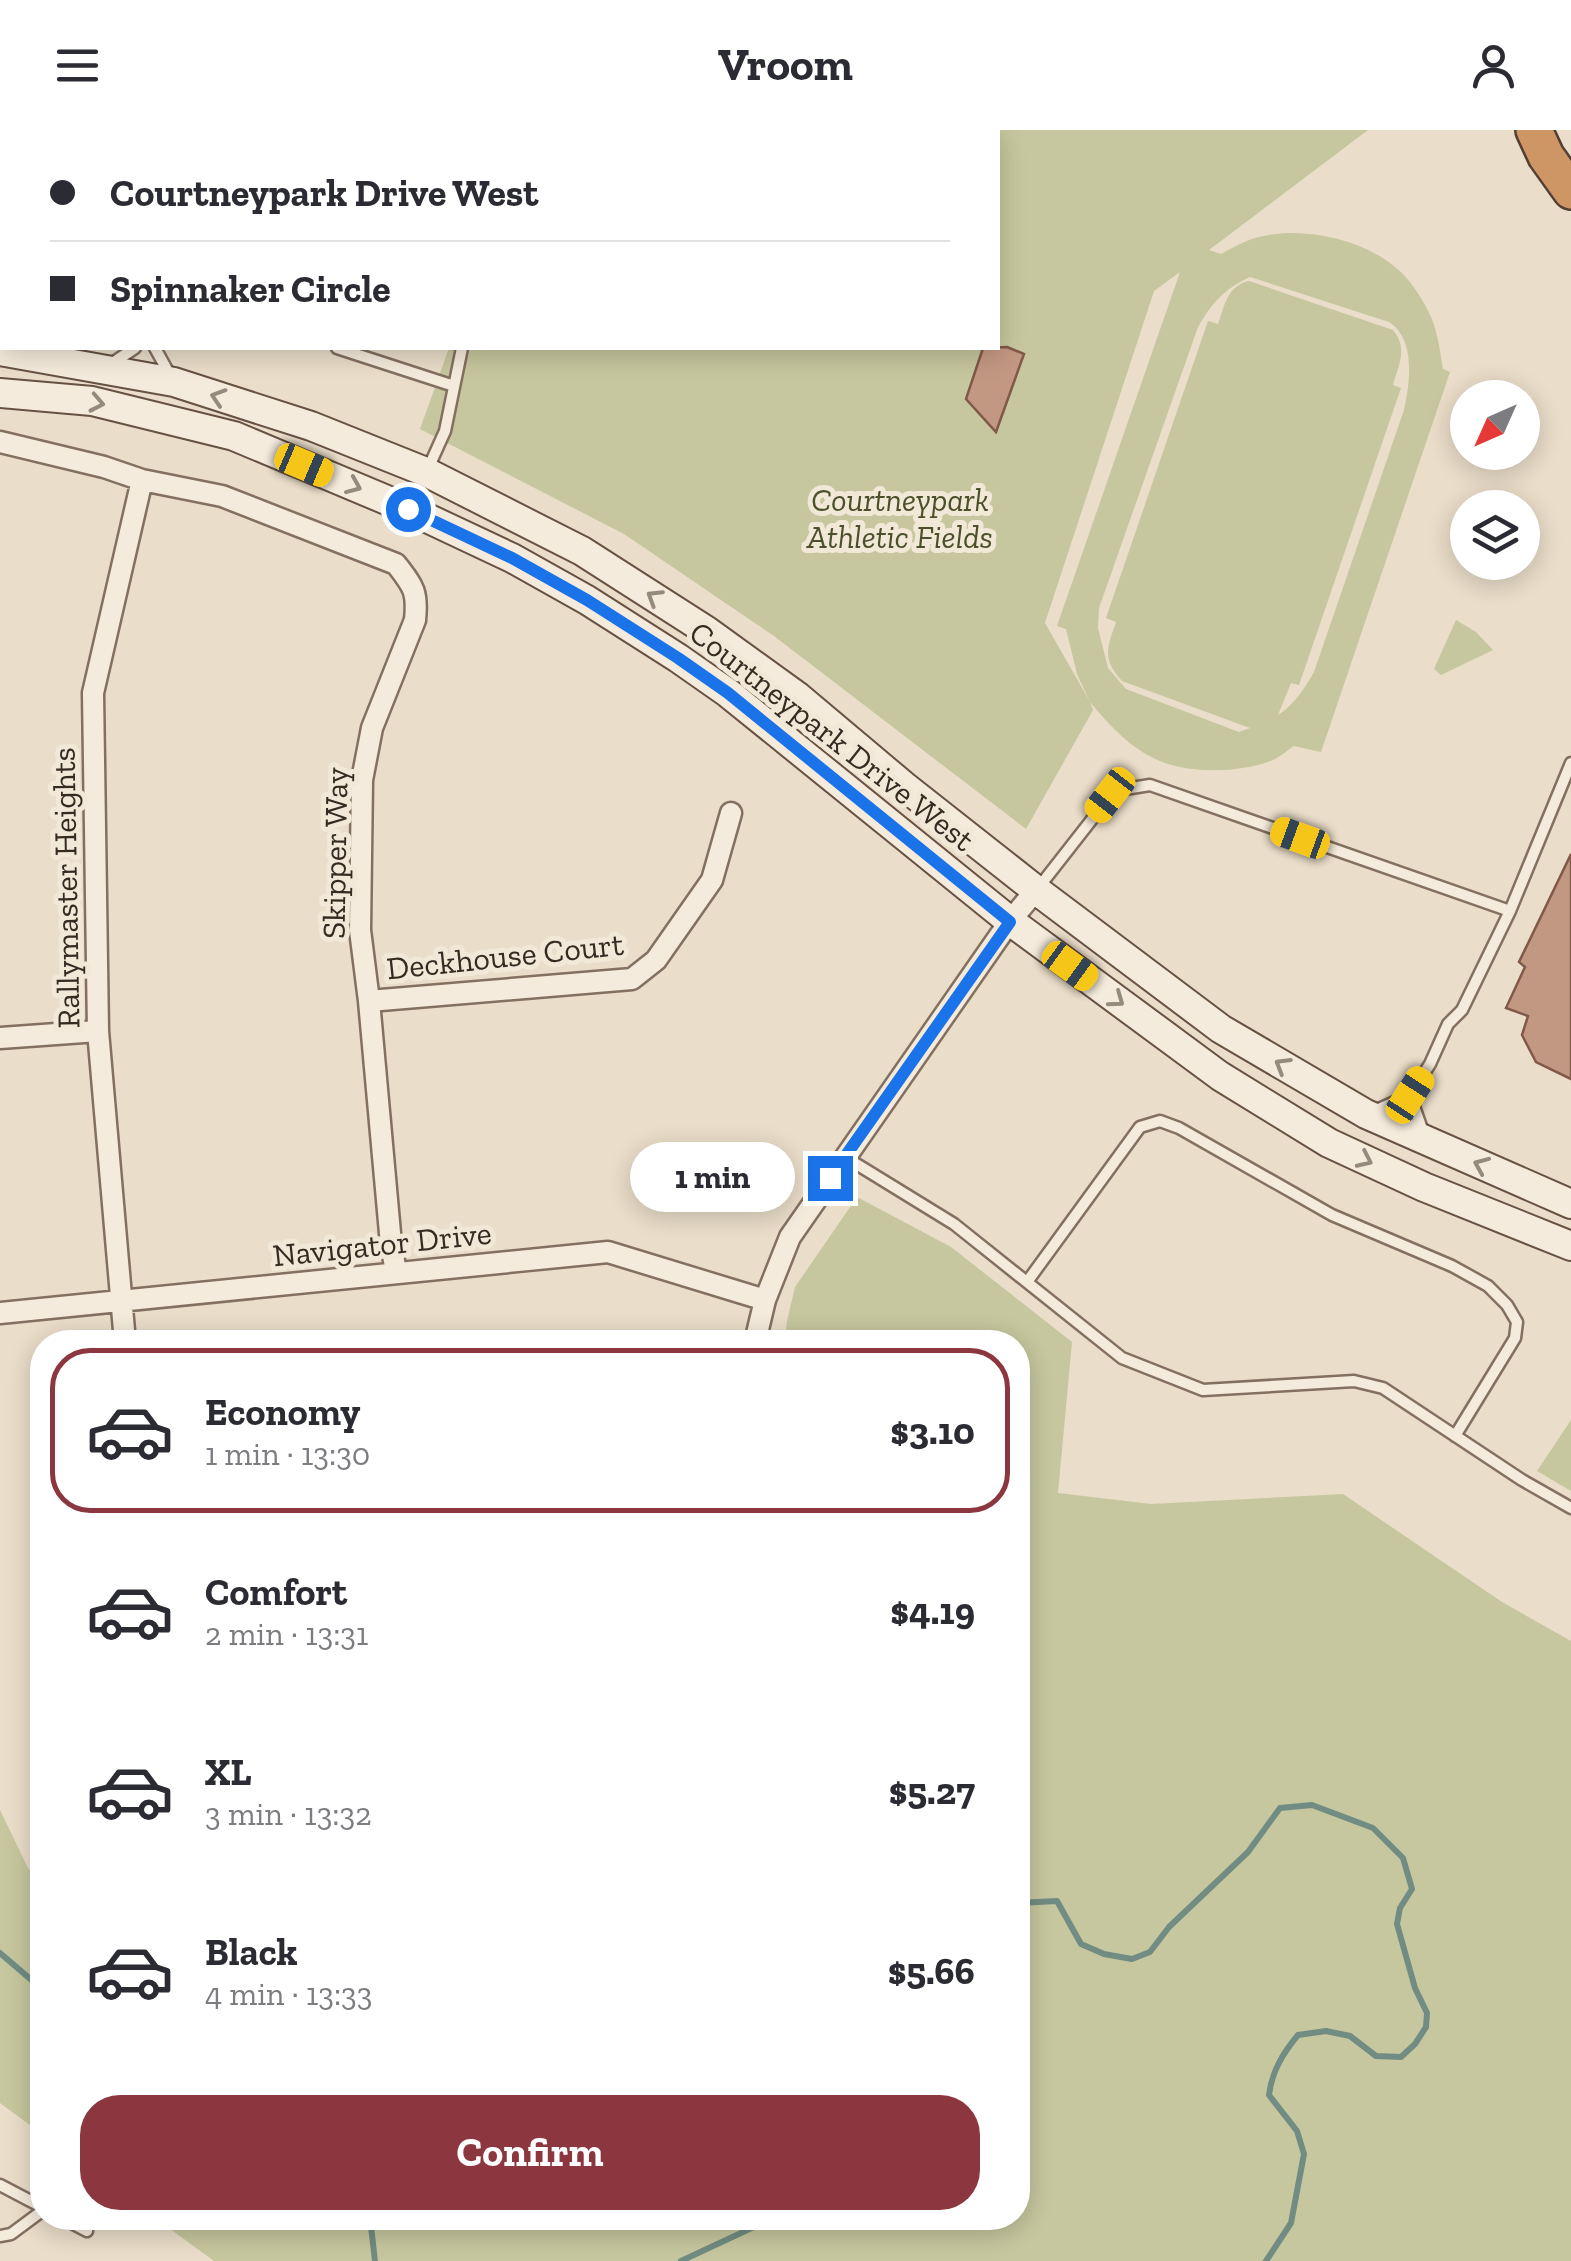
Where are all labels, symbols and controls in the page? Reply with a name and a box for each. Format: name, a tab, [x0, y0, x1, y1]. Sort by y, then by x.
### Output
icon: menu	[50, 38, 105, 93]
text: Vroom	[718, 38, 853, 92]
icon: person	[1466, 38, 1521, 93]
text: Courtneypark Drive West	[110, 170, 538, 216]
text: Spinnaker Circle	[110, 266, 391, 312]
north arrow	[1450, 380, 1540, 470]
map controls	[1450, 380, 1540, 580]
one-way arrow	[210, 388, 227, 408]
one-way arrow	[89, 392, 105, 413]
car	[271, 439, 337, 491]
one-way arrow	[343, 474, 361, 494]
park label: Courtneypark Athletic Fields	[806, 481, 993, 556]
route start	[386, 487, 431, 532]
button: layers	[1450, 490, 1540, 580]
one-way arrow	[646, 590, 664, 609]
street label: Courtneypark Drive West	[682, 613, 982, 859]
street label: Rallymaster Heights	[45, 747, 87, 1029]
car	[1080, 762, 1140, 828]
street label: Skipper Way	[315, 766, 356, 939]
car	[1267, 814, 1333, 862]
street label: Deckhouse Court	[385, 925, 625, 987]
car	[1037, 936, 1103, 996]
one-way arrow	[1106, 988, 1124, 1006]
one-way arrow	[1275, 1058, 1293, 1077]
car	[1381, 1062, 1439, 1128]
callout: 1 min	[630, 1143, 795, 1213]
one-way arrow	[1355, 1147, 1373, 1167]
route end	[808, 1156, 853, 1201]
one-way arrow	[1474, 1157, 1492, 1177]
text: 1 min	[675, 1158, 750, 1196]
street label: Navigator Drive	[271, 1214, 493, 1274]
icon: car	[85, 1386, 175, 1476]
text: Economy	[205, 1389, 360, 1435]
text: $3.10	[890, 1408, 975, 1454]
text: 1 min · 13:30	[205, 1435, 370, 1473]
icon: car	[85, 1566, 175, 1656]
text: Comfort	[205, 1569, 347, 1615]
text: $4.19	[890, 1588, 975, 1634]
text: 2 min · 13:31	[205, 1615, 368, 1653]
icon: car	[85, 1746, 175, 1836]
text: XL	[205, 1749, 252, 1795]
text: $5.27	[889, 1768, 975, 1814]
text: 3 min · 13:32	[205, 1795, 372, 1833]
icon: car	[85, 1926, 175, 2016]
text: Black	[205, 1929, 298, 1975]
text: $5.66	[888, 1948, 975, 1994]
text: 4 min · 13:33	[205, 1975, 372, 2013]
button: Confirm	[80, 2095, 980, 2210]

